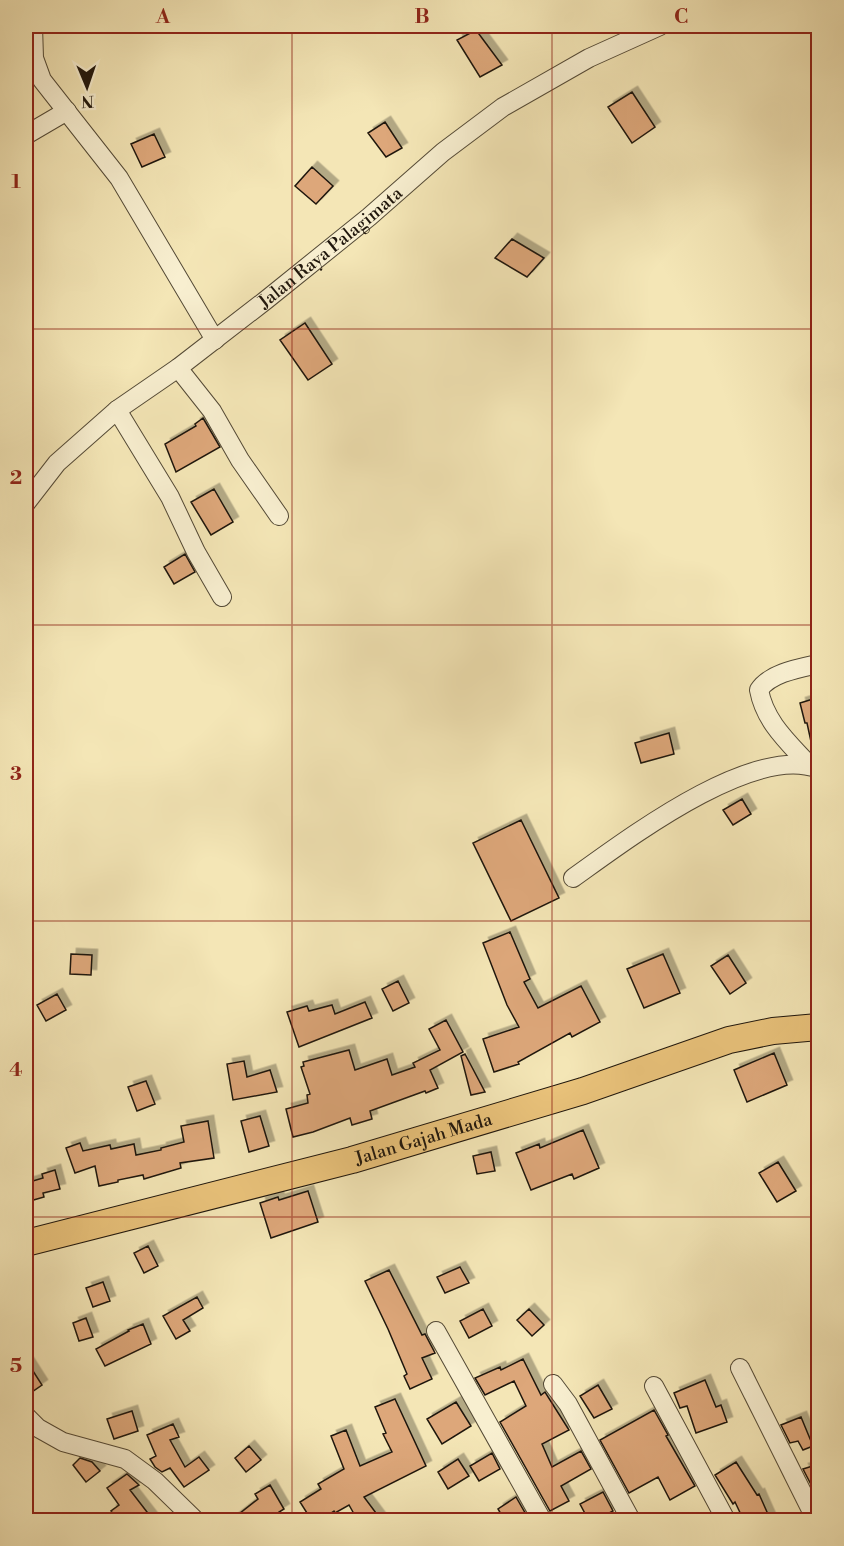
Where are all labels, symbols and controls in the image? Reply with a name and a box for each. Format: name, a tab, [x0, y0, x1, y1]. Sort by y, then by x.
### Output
text: A	[155, 5, 171, 30]
text: B	[414, 5, 430, 30]
text: C	[674, 5, 688, 30]
north arrow	[57, 57, 117, 117]
text: N	[80, 91, 94, 111]
text: 1	[11, 170, 21, 195]
street label: Jalan Raya Palagimata	[253, 181, 408, 314]
text: 2	[10, 466, 22, 491]
text: 3	[10, 762, 22, 787]
text: 4	[9, 1058, 23, 1083]
street label: Jalan Gajah Mada	[351, 1108, 496, 1171]
text: 5	[10, 1354, 22, 1379]

